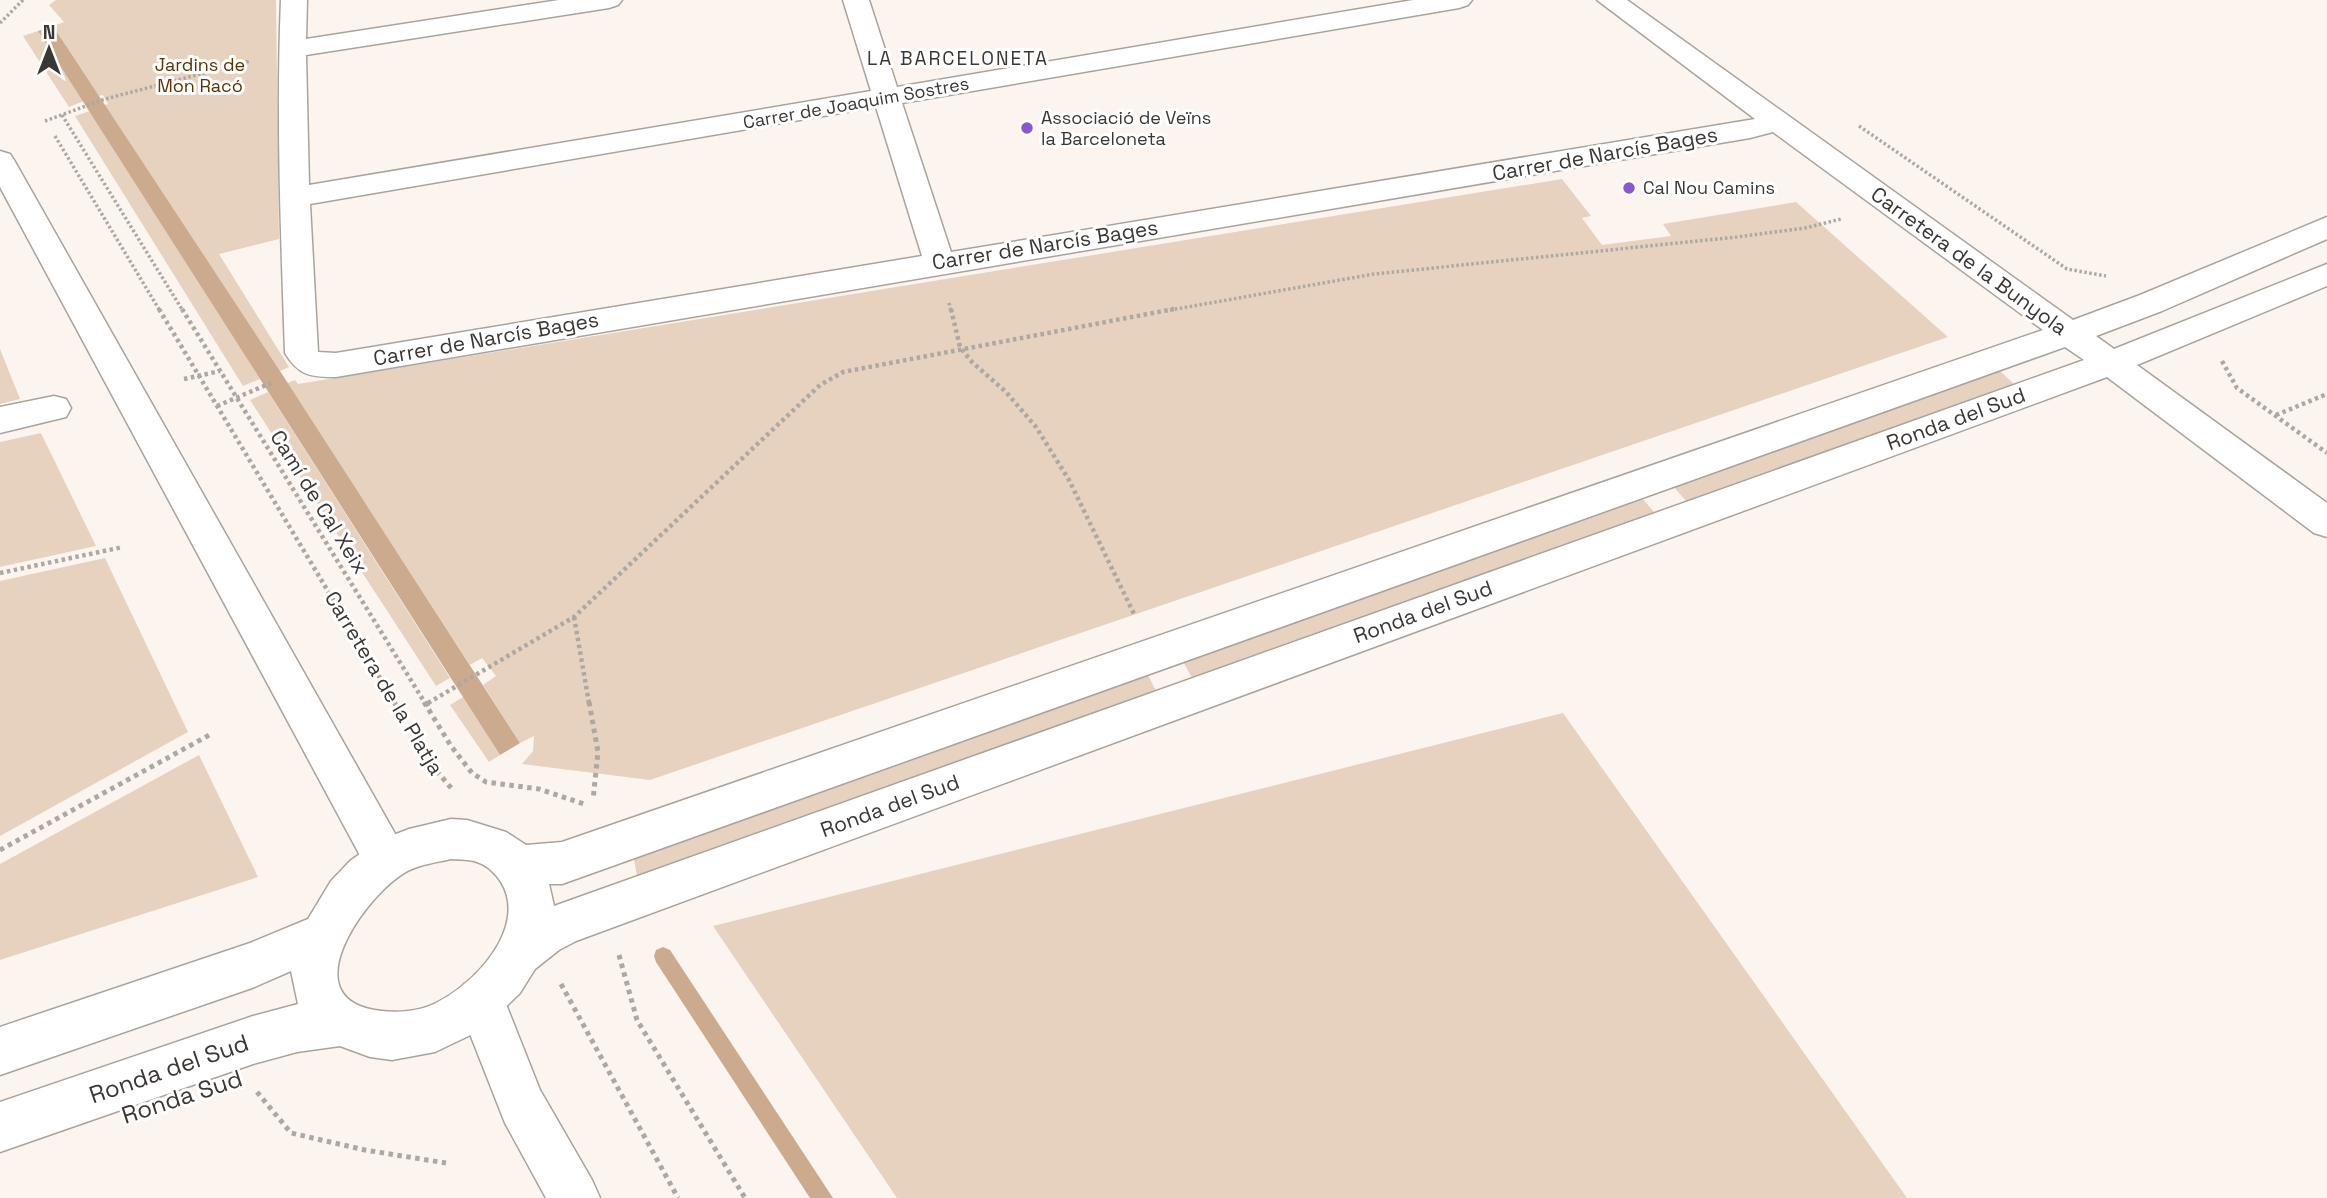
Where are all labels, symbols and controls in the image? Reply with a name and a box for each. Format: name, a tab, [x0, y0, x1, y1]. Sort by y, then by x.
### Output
north arrow	[14, 14, 84, 84]
text: N	[43, 20, 55, 45]
district label: LA BARCELONETA	[867, 46, 1049, 71]
park label: Jardins de Mon Racó	[155, 53, 245, 97]
street label: Carrer de Joaquim Sostres	[741, 71, 971, 134]
place label: Associació de Veïns la Barceloneta	[1041, 106, 1211, 150]
marker: Associació de Veïns la Barceloneta	[1019, 120, 1035, 136]
street label: Carrer de Narcís Bages	[1490, 120, 1720, 187]
place label: Cal Nou Camins	[1643, 176, 1775, 199]
marker: Cal Nou Camins	[1621, 180, 1637, 196]
street label: Carretera de la Bunyola	[1866, 180, 2073, 341]
street label: Carrer de Narcís Bages	[930, 213, 1160, 276]
street label: Carrer de Narcís Bages	[371, 305, 601, 372]
street label: Ronda del Sud	[1883, 381, 2029, 456]
street label: Camí de Cal Xeix	[264, 425, 374, 579]
street label: Ronda del Sud	[1350, 574, 1496, 649]
street label: Carretera de la Platja	[319, 586, 450, 780]
street label: Ronda del Sud	[817, 768, 963, 843]
street label: Ronda del Sud	[85, 1027, 253, 1110]
street label: Ronda Sud	[118, 1062, 246, 1131]

